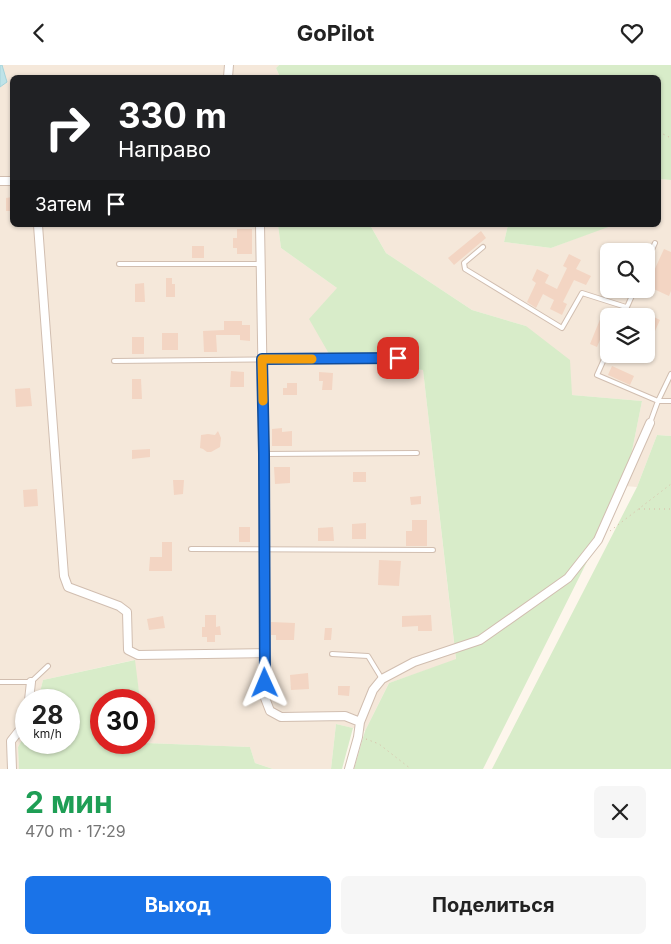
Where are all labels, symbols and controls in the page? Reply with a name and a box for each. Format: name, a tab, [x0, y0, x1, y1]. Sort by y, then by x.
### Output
icon: back	[25, 19, 53, 47]
icon: heart	[618, 19, 646, 47]
text: GoPilot	[297, 20, 374, 46]
text: 330 m	[118, 94, 227, 136]
icon: right	[35, 95, 100, 160]
text: Направо	[118, 136, 211, 162]
icon: arrive	[102, 190, 130, 218]
text: Затем	[35, 193, 92, 216]
map controls	[600, 243, 655, 363]
button: search	[600, 243, 655, 298]
button: layers	[600, 308, 655, 363]
pin	[377, 337, 419, 379]
icon: arrive	[384, 344, 412, 372]
position arrow	[238, 656, 290, 708]
speed limit sign: 30	[90, 689, 155, 754]
text: 28	[31, 700, 64, 730]
text: km/h	[33, 726, 62, 741]
text: 2 мин	[25, 784, 113, 820]
button: close	[594, 786, 646, 838]
text: 470 m · 17:29	[25, 821, 126, 841]
button: Выход	[25, 876, 331, 934]
button: Поделиться	[341, 876, 646, 934]

